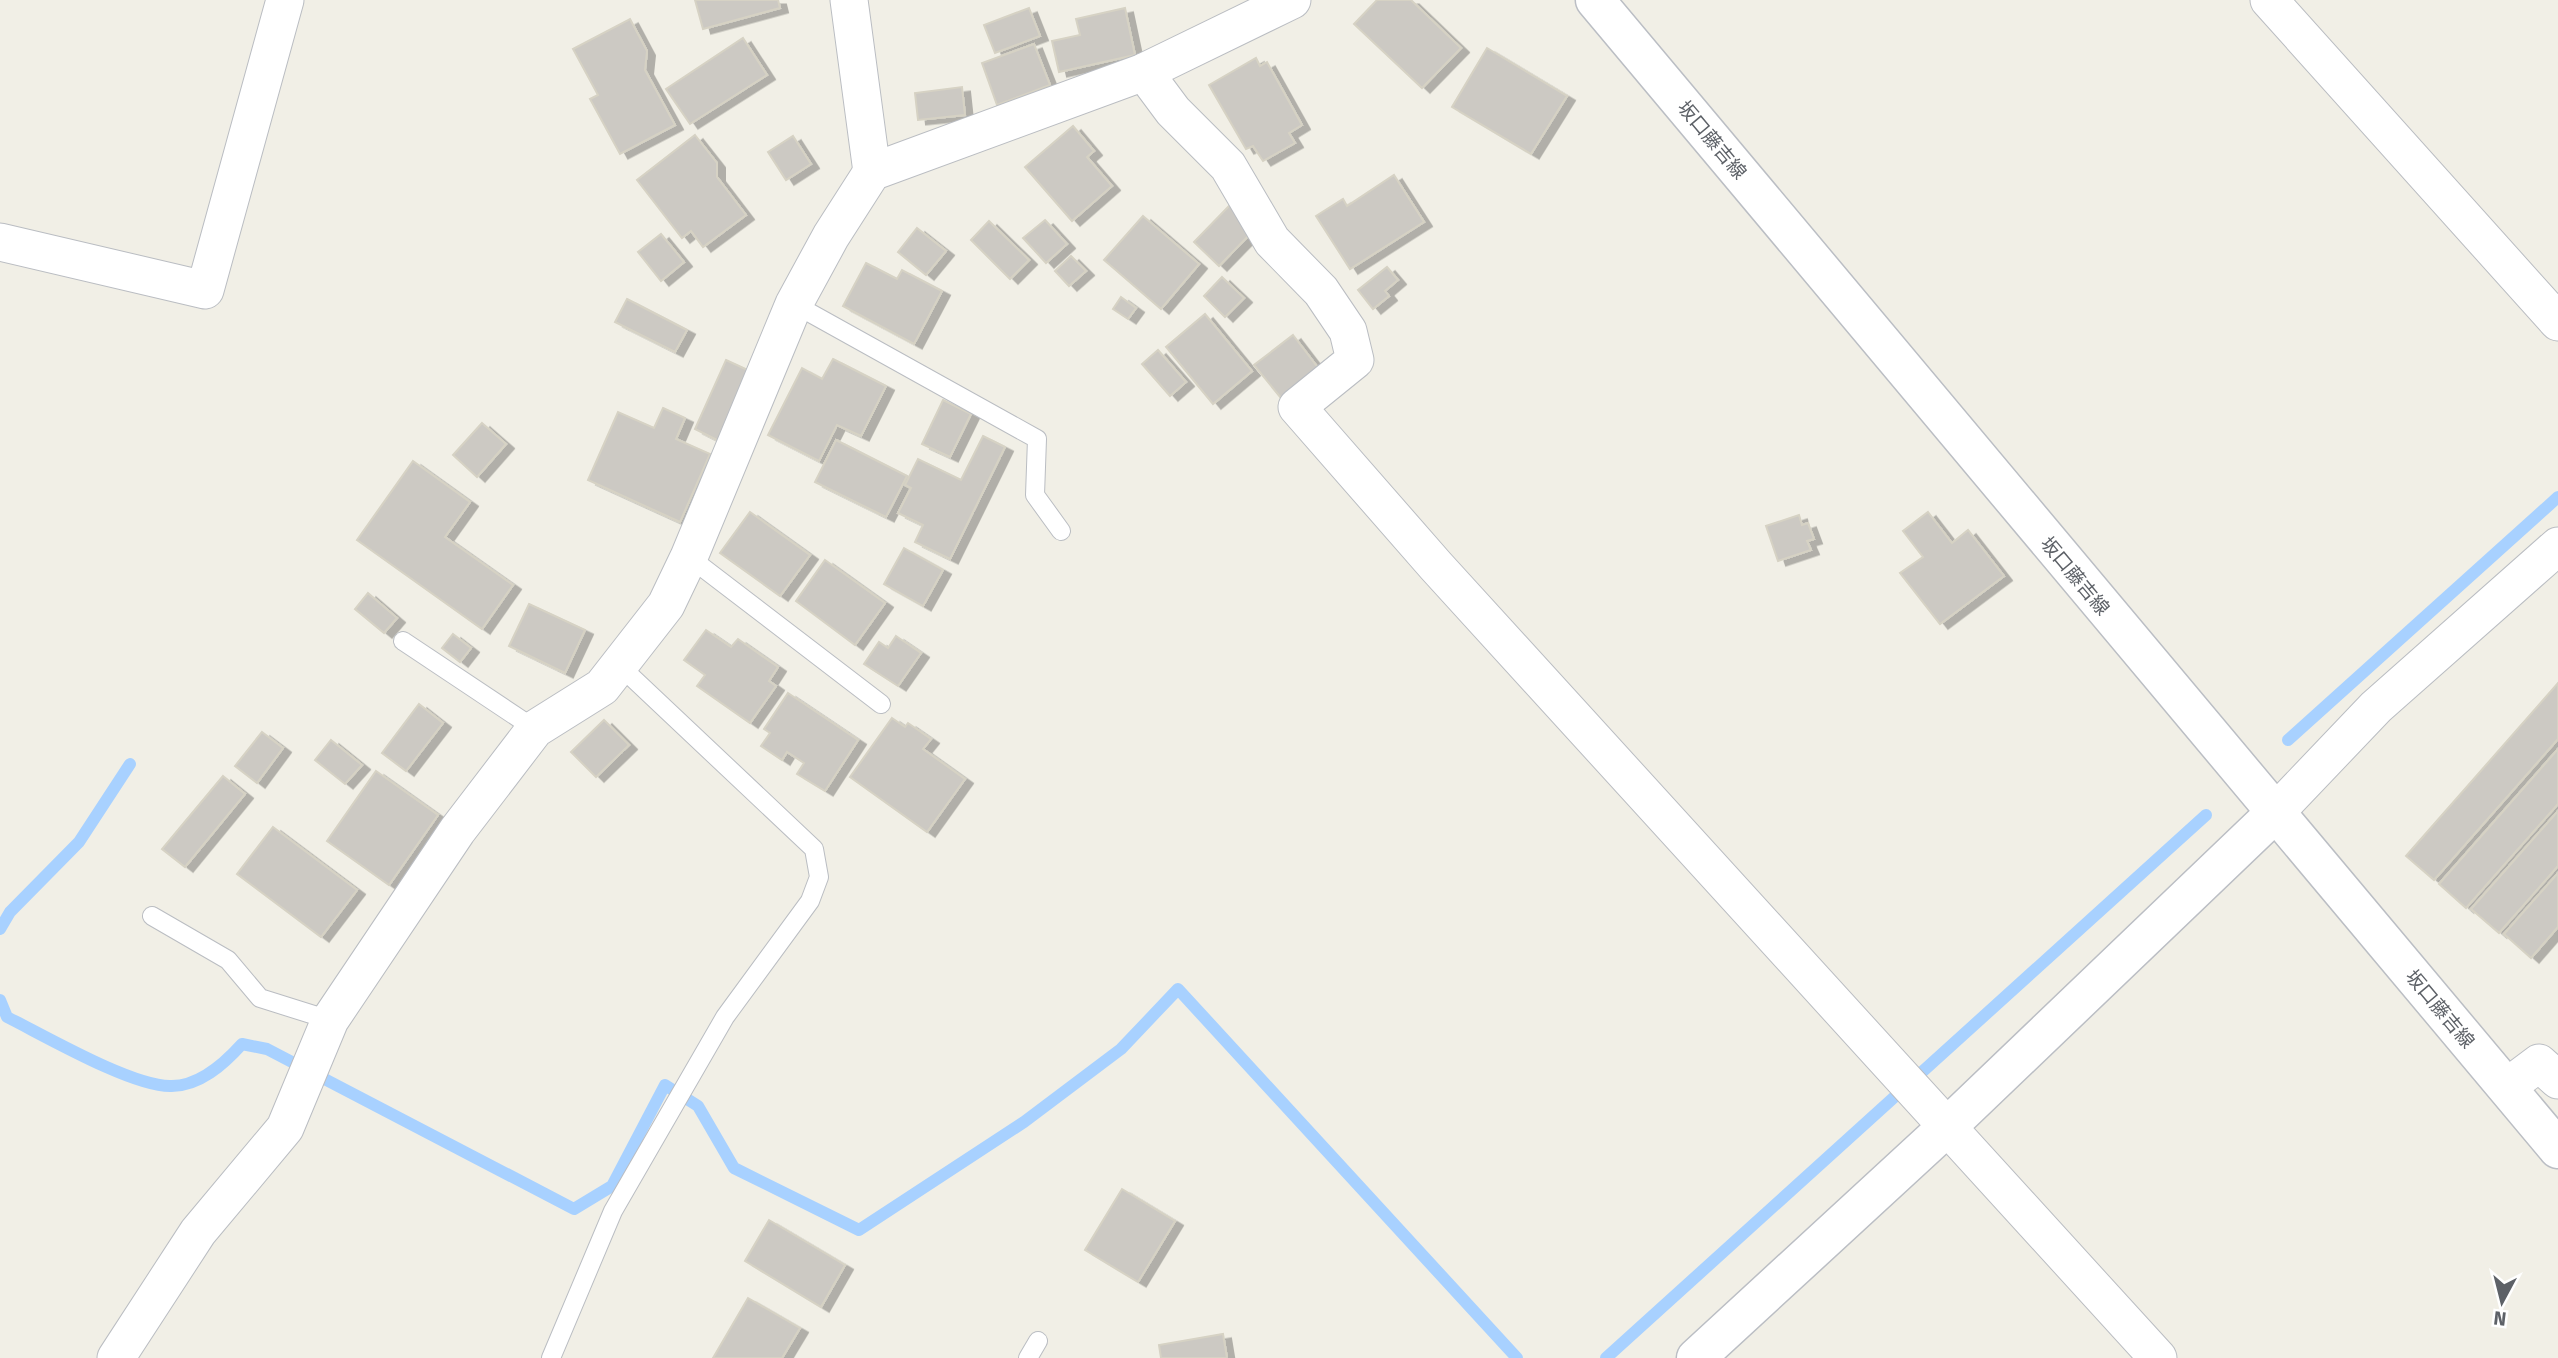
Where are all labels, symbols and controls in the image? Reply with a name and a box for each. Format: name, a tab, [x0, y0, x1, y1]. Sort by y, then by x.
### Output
street label: 坂口藤吉線	[1673, 96, 1751, 184]
street label: 坂口藤吉線	[2036, 532, 2114, 620]
street label: 坂口藤吉線	[2401, 965, 2479, 1053]
north arrow	[2467, 1267, 2537, 1337]
text: N	[2492, 1306, 2508, 1331]

